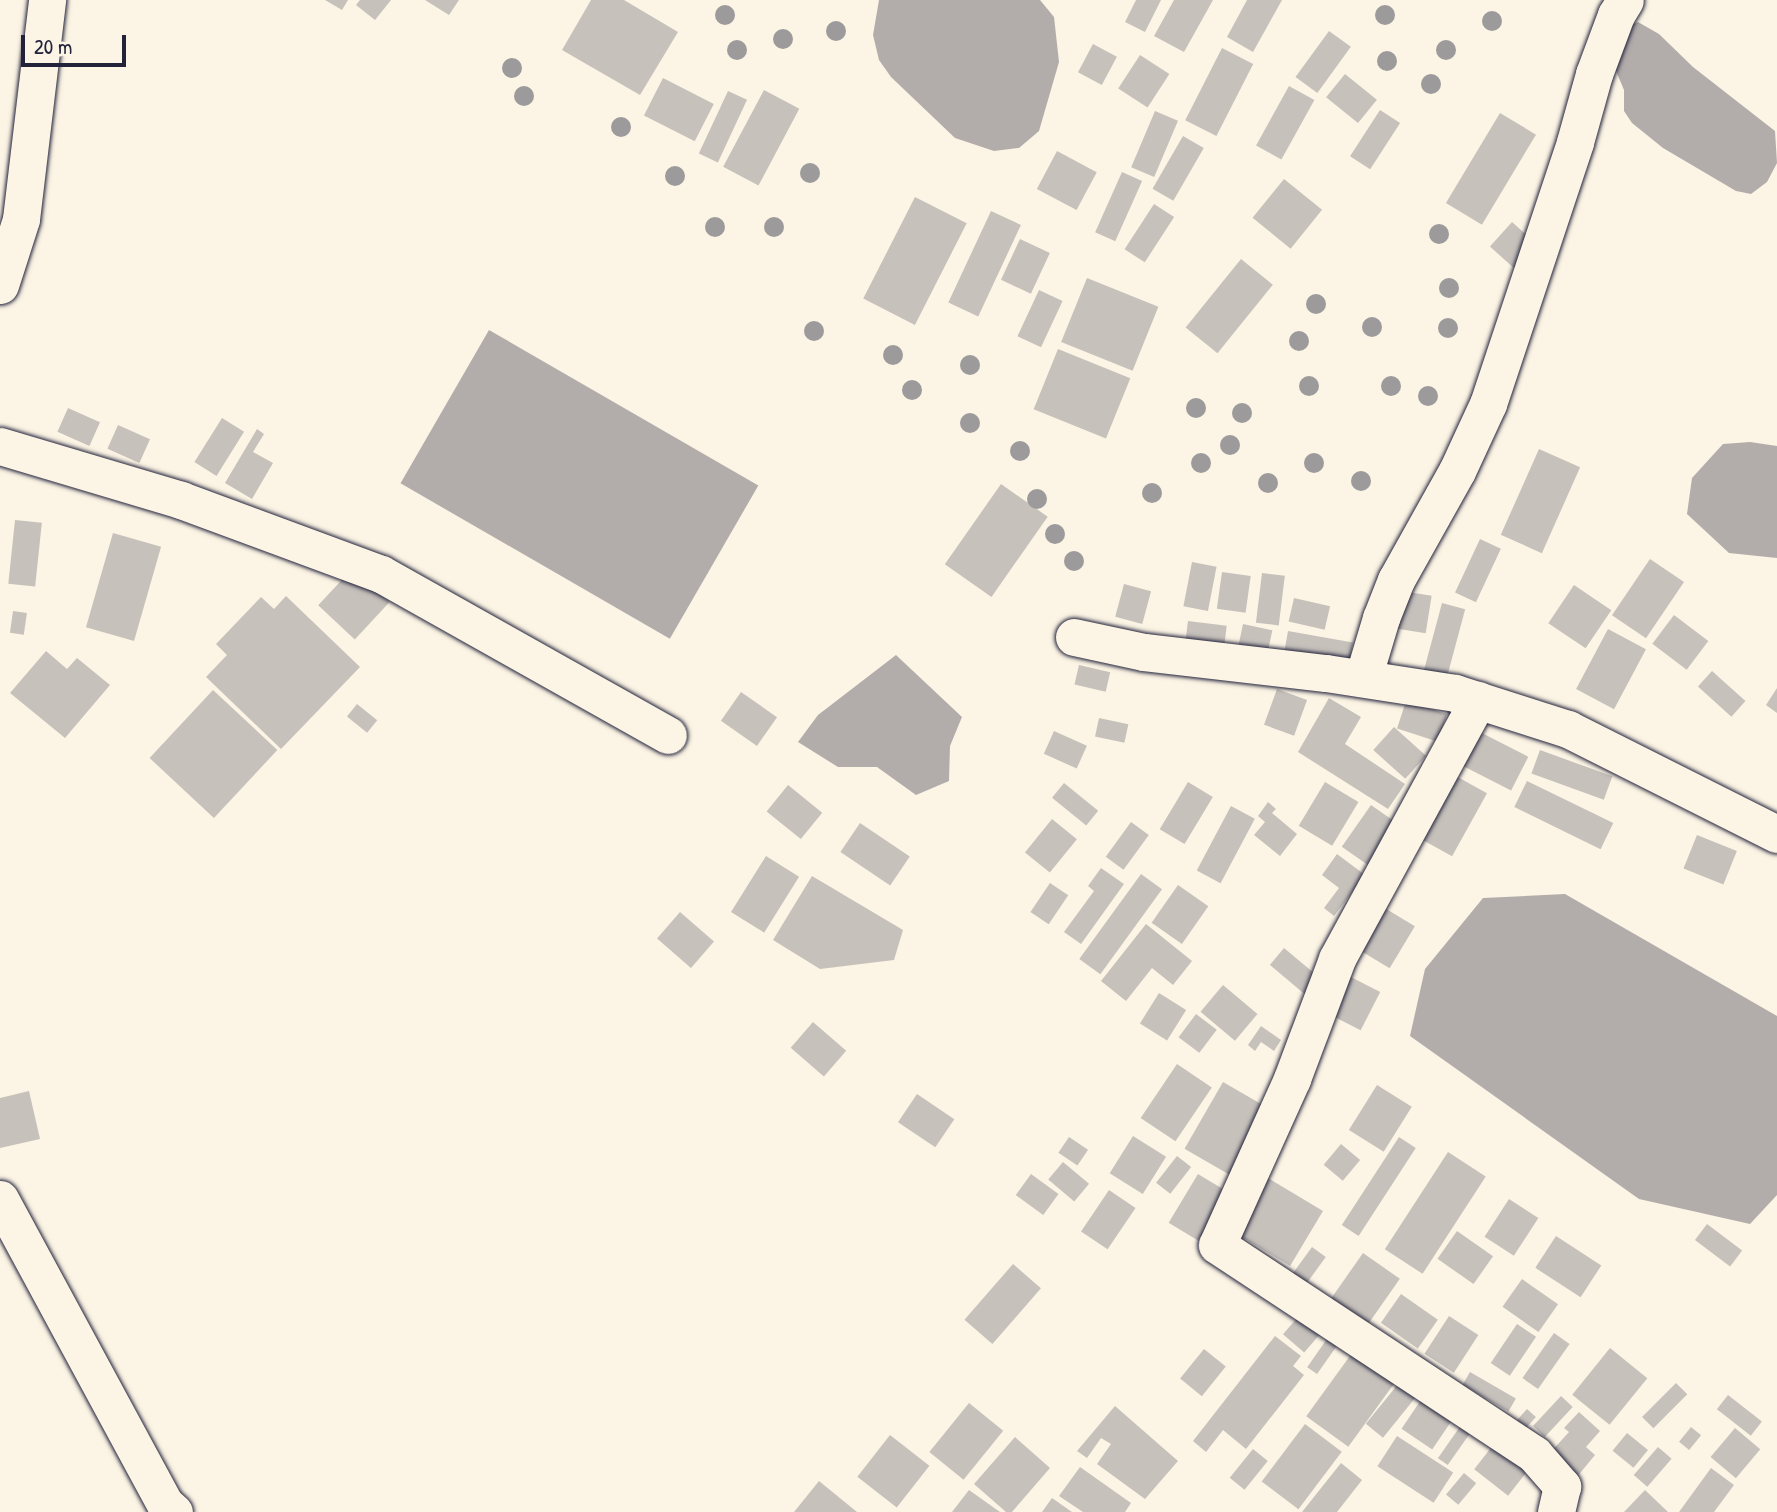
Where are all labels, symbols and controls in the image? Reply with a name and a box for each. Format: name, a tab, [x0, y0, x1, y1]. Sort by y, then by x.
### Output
scale bar	[24, 21, 130, 65]
text: 20 m	[34, 32, 72, 61]

